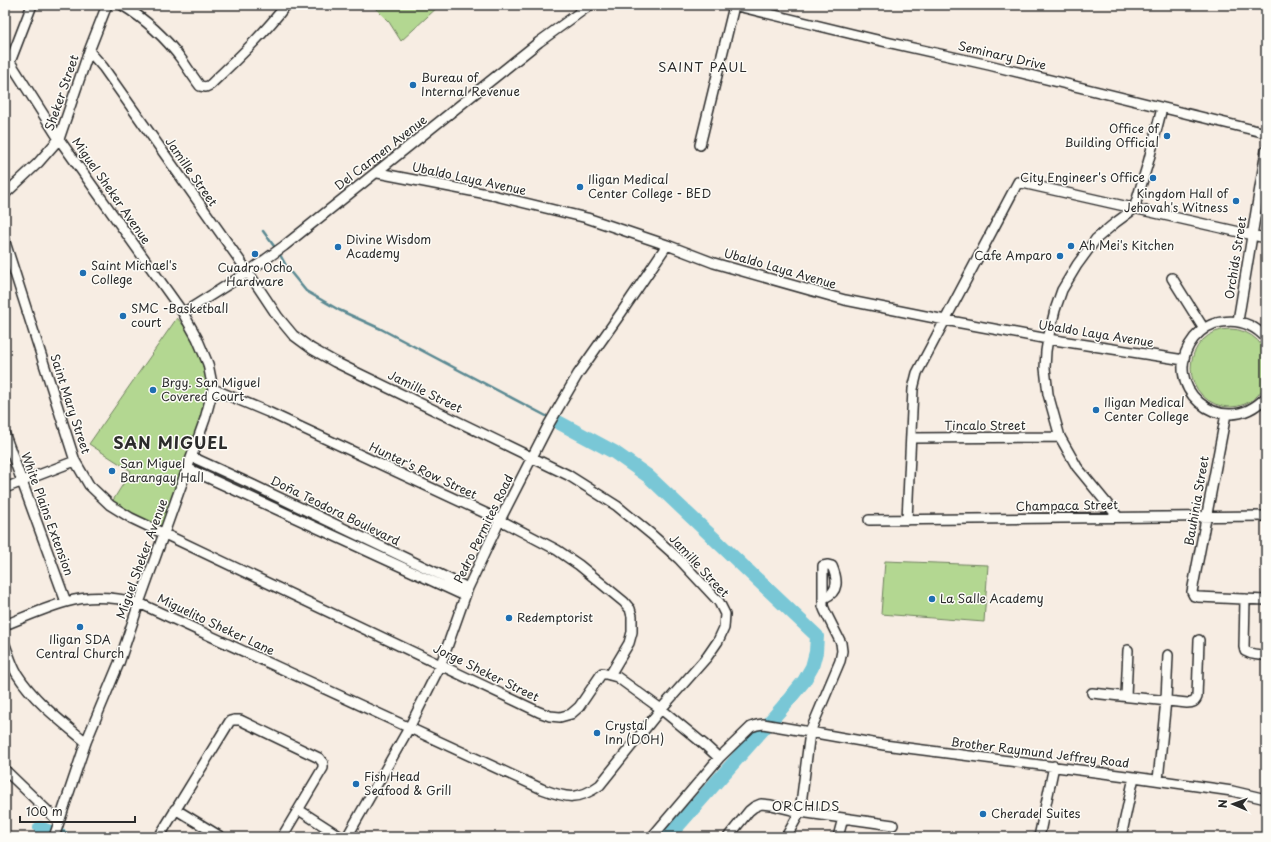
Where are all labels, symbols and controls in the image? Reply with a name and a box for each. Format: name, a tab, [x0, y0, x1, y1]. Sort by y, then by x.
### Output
street label: Seminary Drive	[956, 36, 1048, 74]
street label: Sheker Street	[40, 52, 83, 133]
district label: SAINT PAUL	[658, 57, 748, 76]
place label: Bureau of Internal Revenue	[421, 68, 520, 100]
marker: Bureau of Internal Revenue	[408, 80, 418, 90]
street label: Del Carmen Avenue	[330, 110, 431, 194]
place label: Office of Building Official	[1065, 119, 1160, 151]
marker: Office of Building Official	[1162, 131, 1172, 141]
street label: Miguel Sheker Avenue	[68, 133, 156, 248]
street label: Jamille Street	[161, 133, 222, 210]
street label: Ubaldo Laya Avenue	[410, 157, 528, 199]
place label: City Engineer's Office	[1020, 168, 1145, 186]
place label: Iligan Medical Center College - BED	[588, 170, 711, 202]
marker: City Engineer's Office	[1148, 173, 1158, 183]
marker: Iligan Medical Center College - BED	[575, 182, 585, 192]
place label: Kingdom Hall of Jehovah's Witness	[1124, 184, 1229, 216]
marker: Kingdom Hall of Jehovah's Witness	[1231, 196, 1241, 206]
street label: Orchids Street	[1220, 215, 1250, 300]
place label: Divine Wisdom Academy	[346, 230, 431, 262]
place label: Ah Mei's Kitchen	[1079, 236, 1174, 254]
marker: Ah Mei's Kitchen	[1066, 241, 1076, 251]
marker: Divine Wisdom Academy	[333, 242, 343, 252]
street label: Ubaldo Laya Avenue	[722, 243, 839, 293]
place label: Cafe Amparo	[974, 246, 1052, 264]
marker: Cuadro Ocho Hardware	[250, 249, 260, 259]
marker: Cafe Amparo	[1055, 251, 1065, 261]
place label: Saint Michael's College	[91, 256, 177, 288]
place label: Cuadro Ocho Hardware	[217, 258, 293, 290]
marker: Saint Michael's College	[78, 268, 88, 278]
place label: SMC -Basketball court	[131, 299, 228, 331]
marker: SMC -Basketball court	[118, 311, 128, 321]
street label: Ubaldo Laya Avenue	[1037, 315, 1156, 351]
street label: Saint Mary Street	[46, 352, 96, 456]
street label: Jamille Street	[385, 365, 466, 417]
place label: Brgy. San Miguel Covered Court	[161, 373, 260, 405]
marker: Brgy. San Miguel Covered Court	[148, 385, 158, 395]
place label: Iligan Medical Center College	[1104, 393, 1189, 425]
marker: Iligan Medical Center College	[1091, 405, 1101, 415]
street label: Tincalo Street	[944, 416, 1026, 434]
district label: SAN MIGUEL	[113, 430, 229, 454]
street label: Hunter's Row Street	[367, 437, 480, 503]
street label: White Plains Extension	[17, 449, 79, 578]
place label: San Miguel Barangay Hall	[120, 454, 204, 486]
street label: Bauhinia Street	[1179, 455, 1213, 547]
marker: San Miguel Barangay Hall	[107, 466, 117, 476]
street label: Doña Teodora Boulevard	[268, 471, 404, 550]
street label: Pedro Permites Road	[449, 471, 517, 586]
street label: Champaca Street	[1016, 495, 1118, 515]
street label: Miguel Sheker Avenue	[111, 496, 171, 621]
street label: Jamille Street	[666, 530, 734, 601]
street label: Miguelito Sheker Lane	[155, 589, 278, 659]
place label: La Salle Academy	[940, 589, 1044, 607]
marker: La Salle Academy	[927, 594, 937, 604]
place label: Redemptorist	[517, 608, 593, 626]
marker: Redemptorist	[504, 613, 514, 623]
marker: Iligan SDA Central Church	[75, 622, 85, 632]
place label: Iligan SDA Central Church	[36, 630, 124, 662]
street label: Jorge Sheker Street	[431, 639, 542, 706]
place label: Crystal Inn (DOH)	[605, 716, 664, 748]
marker: Crystal Inn (DOH)	[592, 728, 602, 738]
street label: Brother Raymund Jeffrey Road	[950, 732, 1130, 772]
place label: Fish Head Seafood & Grill	[364, 767, 451, 799]
marker: Fish Head Seafood & Grill	[351, 779, 361, 789]
north arrow	[1213, 784, 1253, 824]
district label: ORCHIDS	[772, 796, 840, 815]
scale bar	[20, 798, 135, 824]
text: N	[1214, 799, 1231, 808]
text: 100 m	[26, 802, 63, 820]
place label: Cheradel Suites	[991, 804, 1081, 822]
marker: Cheradel Suites	[978, 809, 988, 819]

